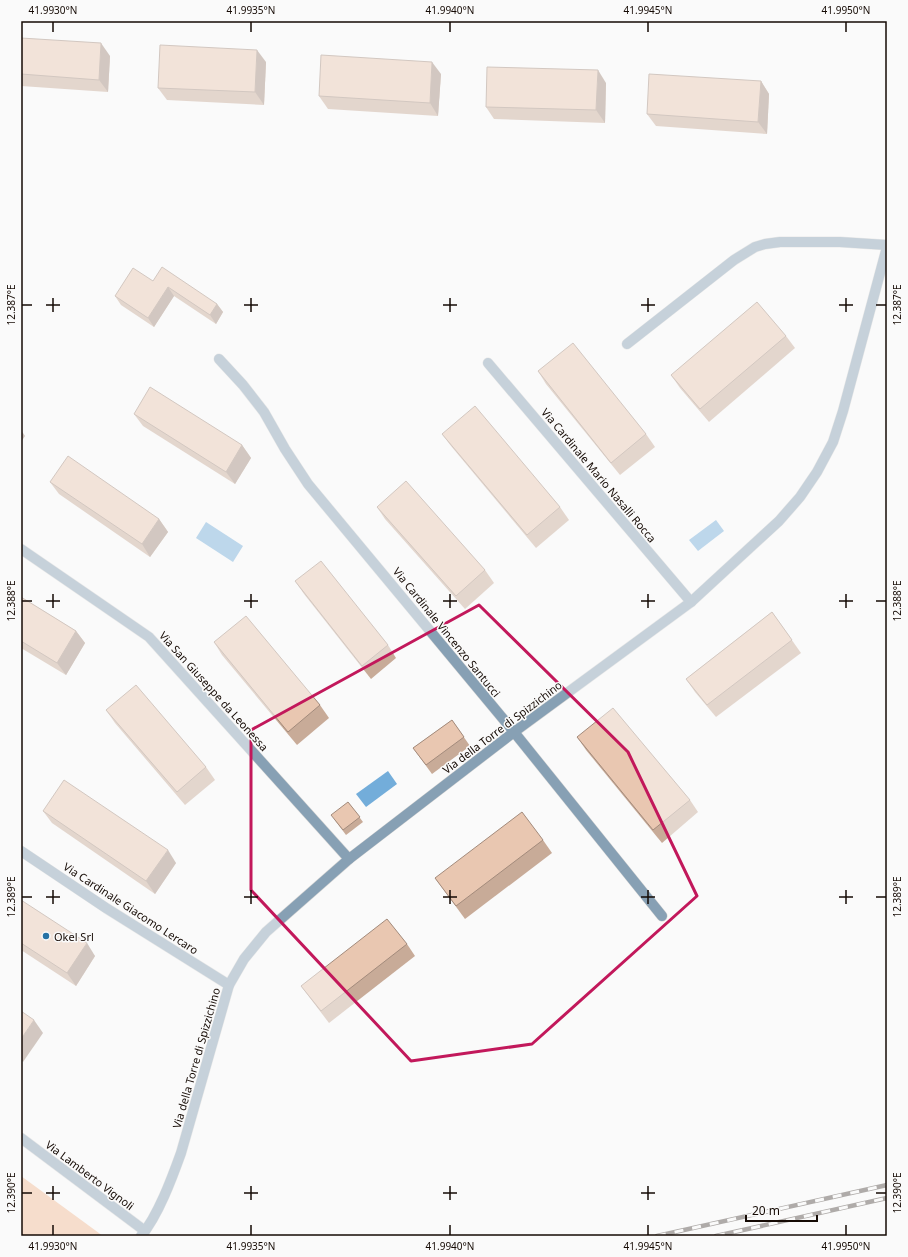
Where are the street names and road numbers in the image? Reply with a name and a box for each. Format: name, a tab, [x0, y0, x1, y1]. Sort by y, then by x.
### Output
street label: Via Cardinale Mario Nasalli Rocca	[538, 405, 660, 545]
street label: Via Cardinale Vincenzo Santucci	[390, 564, 504, 700]
street label: Via San Giuseppe da Leonessa	[156, 628, 272, 754]
street label: Via della Torre di Spizzichino	[439, 677, 565, 777]
street label: Via Cardinale Giacomo Lercaro	[61, 859, 202, 957]
street label: Via della Torre di Spizzichino	[169, 986, 223, 1130]
street label: Via Lamberto Vignoli	[43, 1137, 137, 1213]

